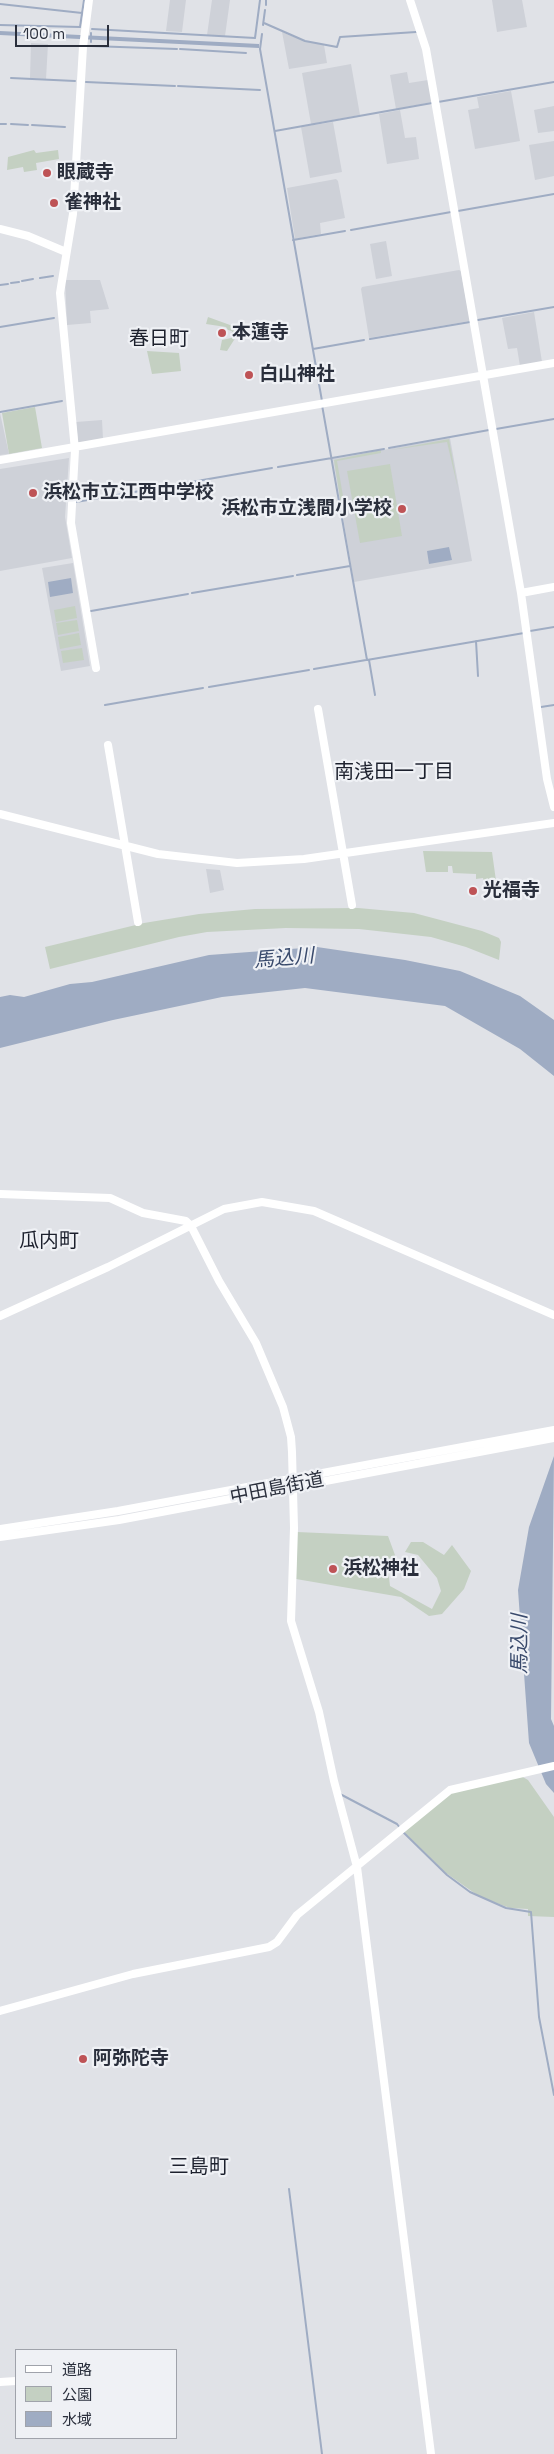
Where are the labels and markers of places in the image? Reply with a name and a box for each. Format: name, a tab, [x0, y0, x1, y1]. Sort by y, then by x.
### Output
place label: 眼蔵寺	[57, 162, 114, 184]
marker: 眼蔵寺	[41, 167, 53, 179]
place label: 雀神社	[64, 192, 121, 214]
marker: 雀神社	[48, 197, 60, 209]
place label: 本蓮寺	[232, 322, 289, 344]
marker: 本蓮寺	[216, 327, 228, 339]
place label: 白山神社	[259, 364, 335, 386]
marker: 白山神社	[243, 369, 255, 381]
place label: 浜松市立江西中学校	[43, 482, 214, 504]
marker: 浜松市立江西中学校	[27, 487, 39, 499]
place label: 浜松市立浅間小学校	[221, 498, 392, 520]
marker: 浜松市立浅間小学校	[396, 503, 408, 515]
place label: 光福寺	[483, 880, 540, 902]
marker: 光福寺	[467, 885, 479, 897]
place label: 浜松神社	[343, 1558, 419, 1580]
marker: 浜松神社	[327, 1563, 339, 1575]
place label: 阿弥陀寺	[93, 2048, 169, 2070]
marker: 阿弥陀寺	[77, 2053, 89, 2065]

